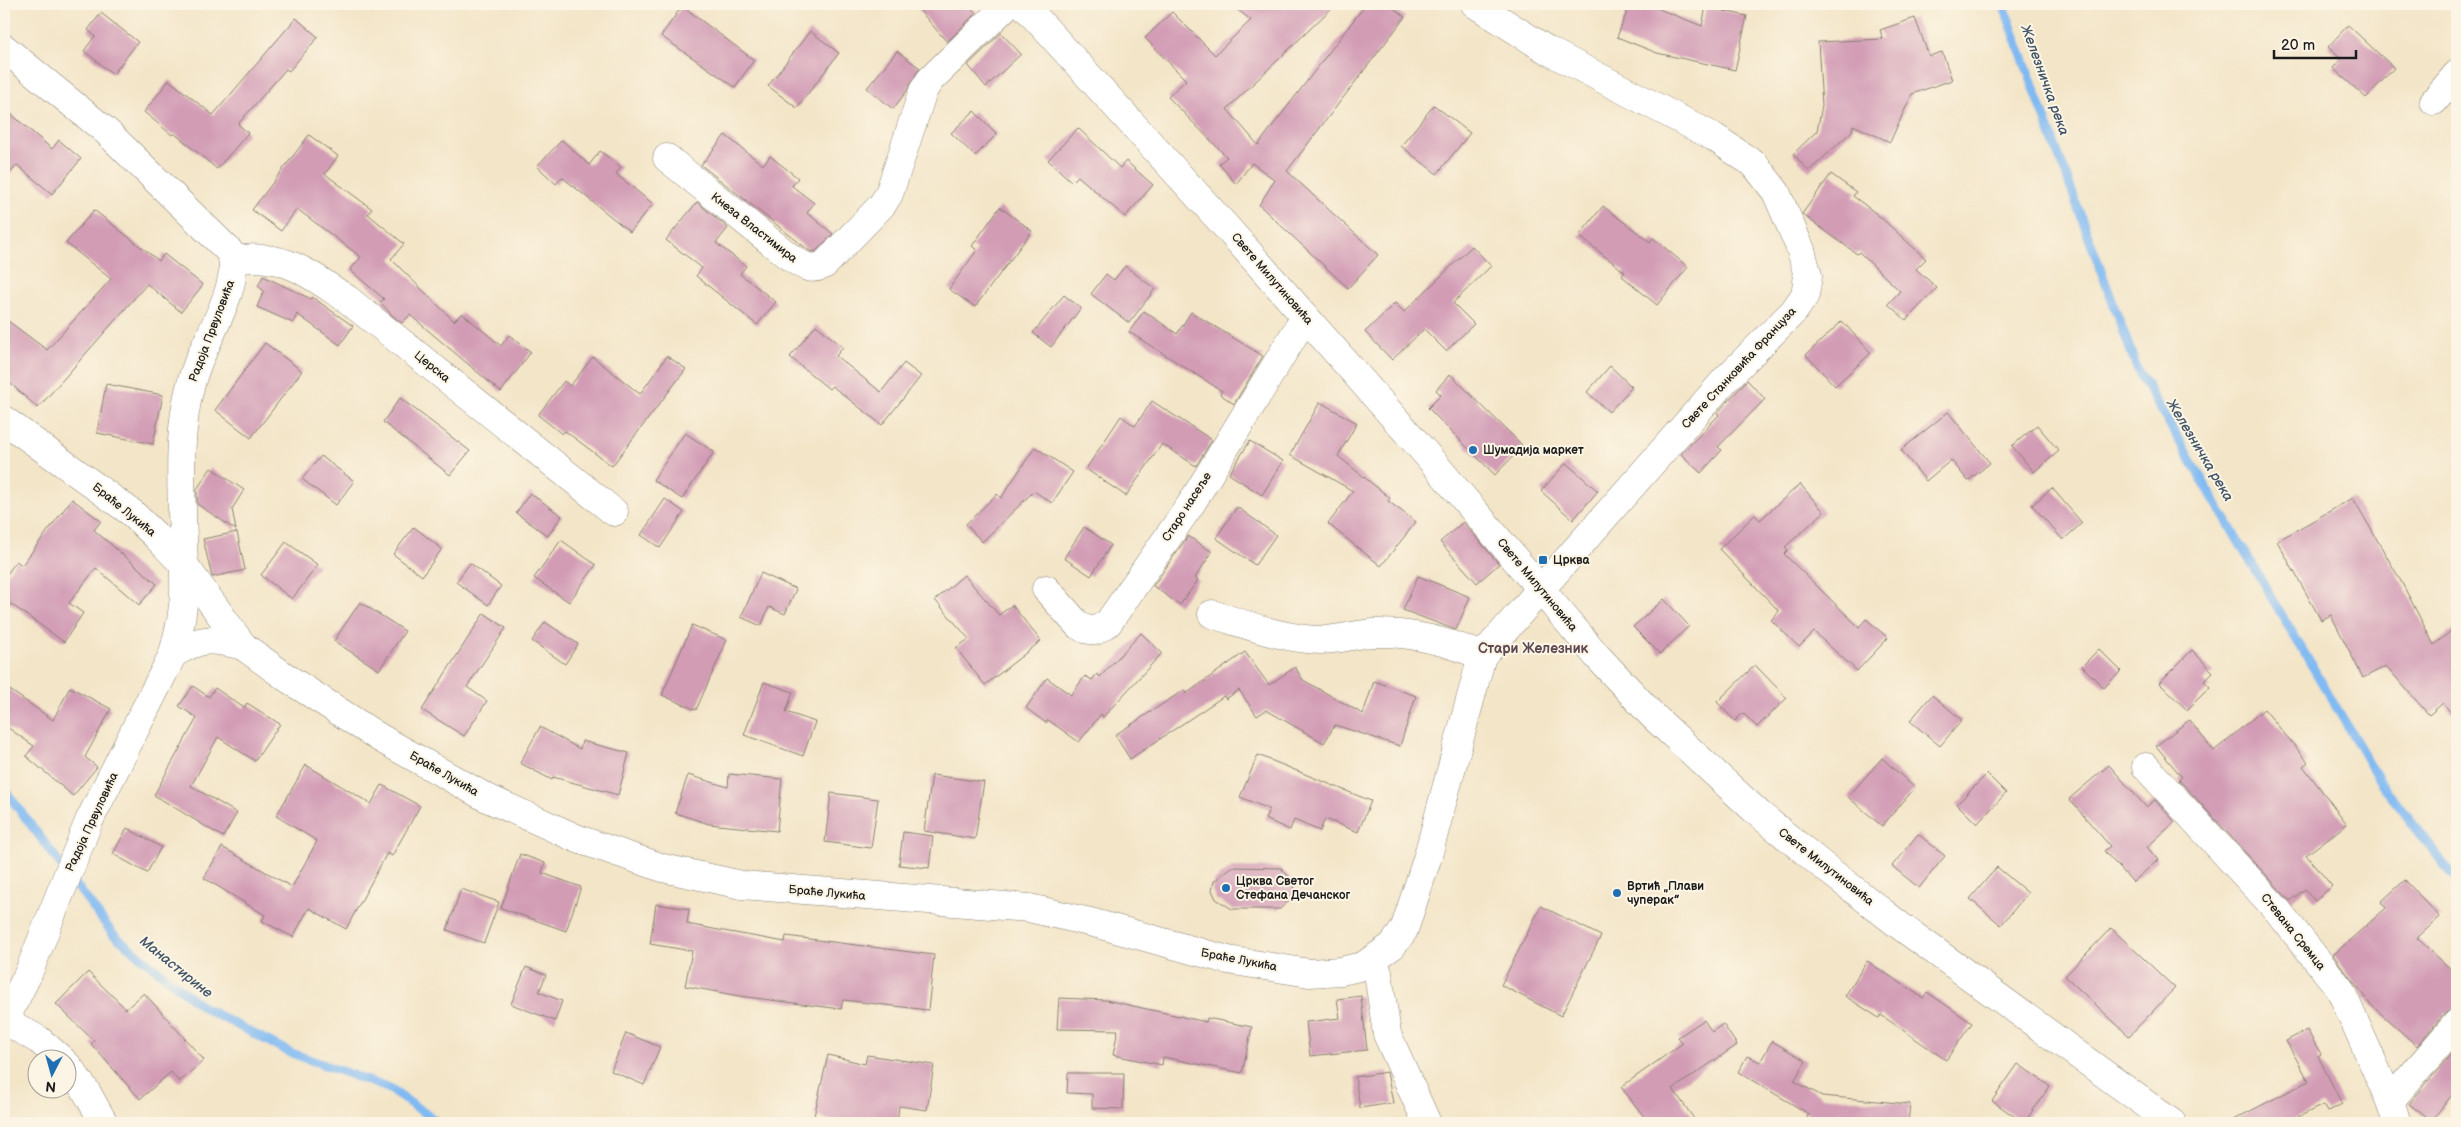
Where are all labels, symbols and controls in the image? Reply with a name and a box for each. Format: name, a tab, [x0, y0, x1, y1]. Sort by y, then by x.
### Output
water label: Железничка река	[2017, 21, 2073, 138]
scale bar	[2274, 28, 2356, 60]
text: 20 m	[2281, 36, 2315, 55]
street label: Кнеза Властимира	[708, 190, 800, 266]
street label: Свете Милутиновића	[1228, 230, 1316, 328]
street label: Радоја Првуловића	[186, 278, 238, 384]
street label: Свете Станковића Француза	[1679, 304, 1799, 432]
street label: Церска	[411, 348, 453, 386]
water label: Железничка река	[2162, 395, 2237, 504]
place label: Шумадија маркет	[1483, 443, 1584, 458]
marker: Шумадија маркет	[1467, 444, 1479, 456]
street label: Старо насеље	[1159, 469, 1215, 545]
street label: Браће Лукића	[89, 480, 159, 540]
street label: Свете Милутиновића	[1494, 535, 1580, 635]
place label: Црква	[1553, 553, 1591, 568]
marker: Црква	[1537, 554, 1549, 566]
district label: Стари Железник	[1478, 640, 1589, 657]
street label: Браће Лукића	[407, 748, 481, 800]
street label: Радоја Првуловића	[62, 770, 122, 874]
street label: Свете Милутиновића	[1775, 825, 1877, 909]
place label: Црква Светог Стефана Дечанског	[1236, 874, 1351, 903]
place label: Вртић „Плави чуперак”	[1627, 879, 1704, 908]
street label: Браће Лукића	[788, 882, 866, 904]
marker: Црква Светог Стефана Дечанског	[1220, 882, 1232, 894]
marker: Вртић „Плави чуперак”	[1611, 887, 1623, 899]
street label: Стевана Сремца	[2257, 891, 2329, 973]
water label: Манастирине	[136, 932, 216, 1002]
street label: Браће Лукића	[1200, 945, 1278, 975]
north arrow	[28, 1050, 78, 1100]
text: N	[45, 1077, 57, 1095]

